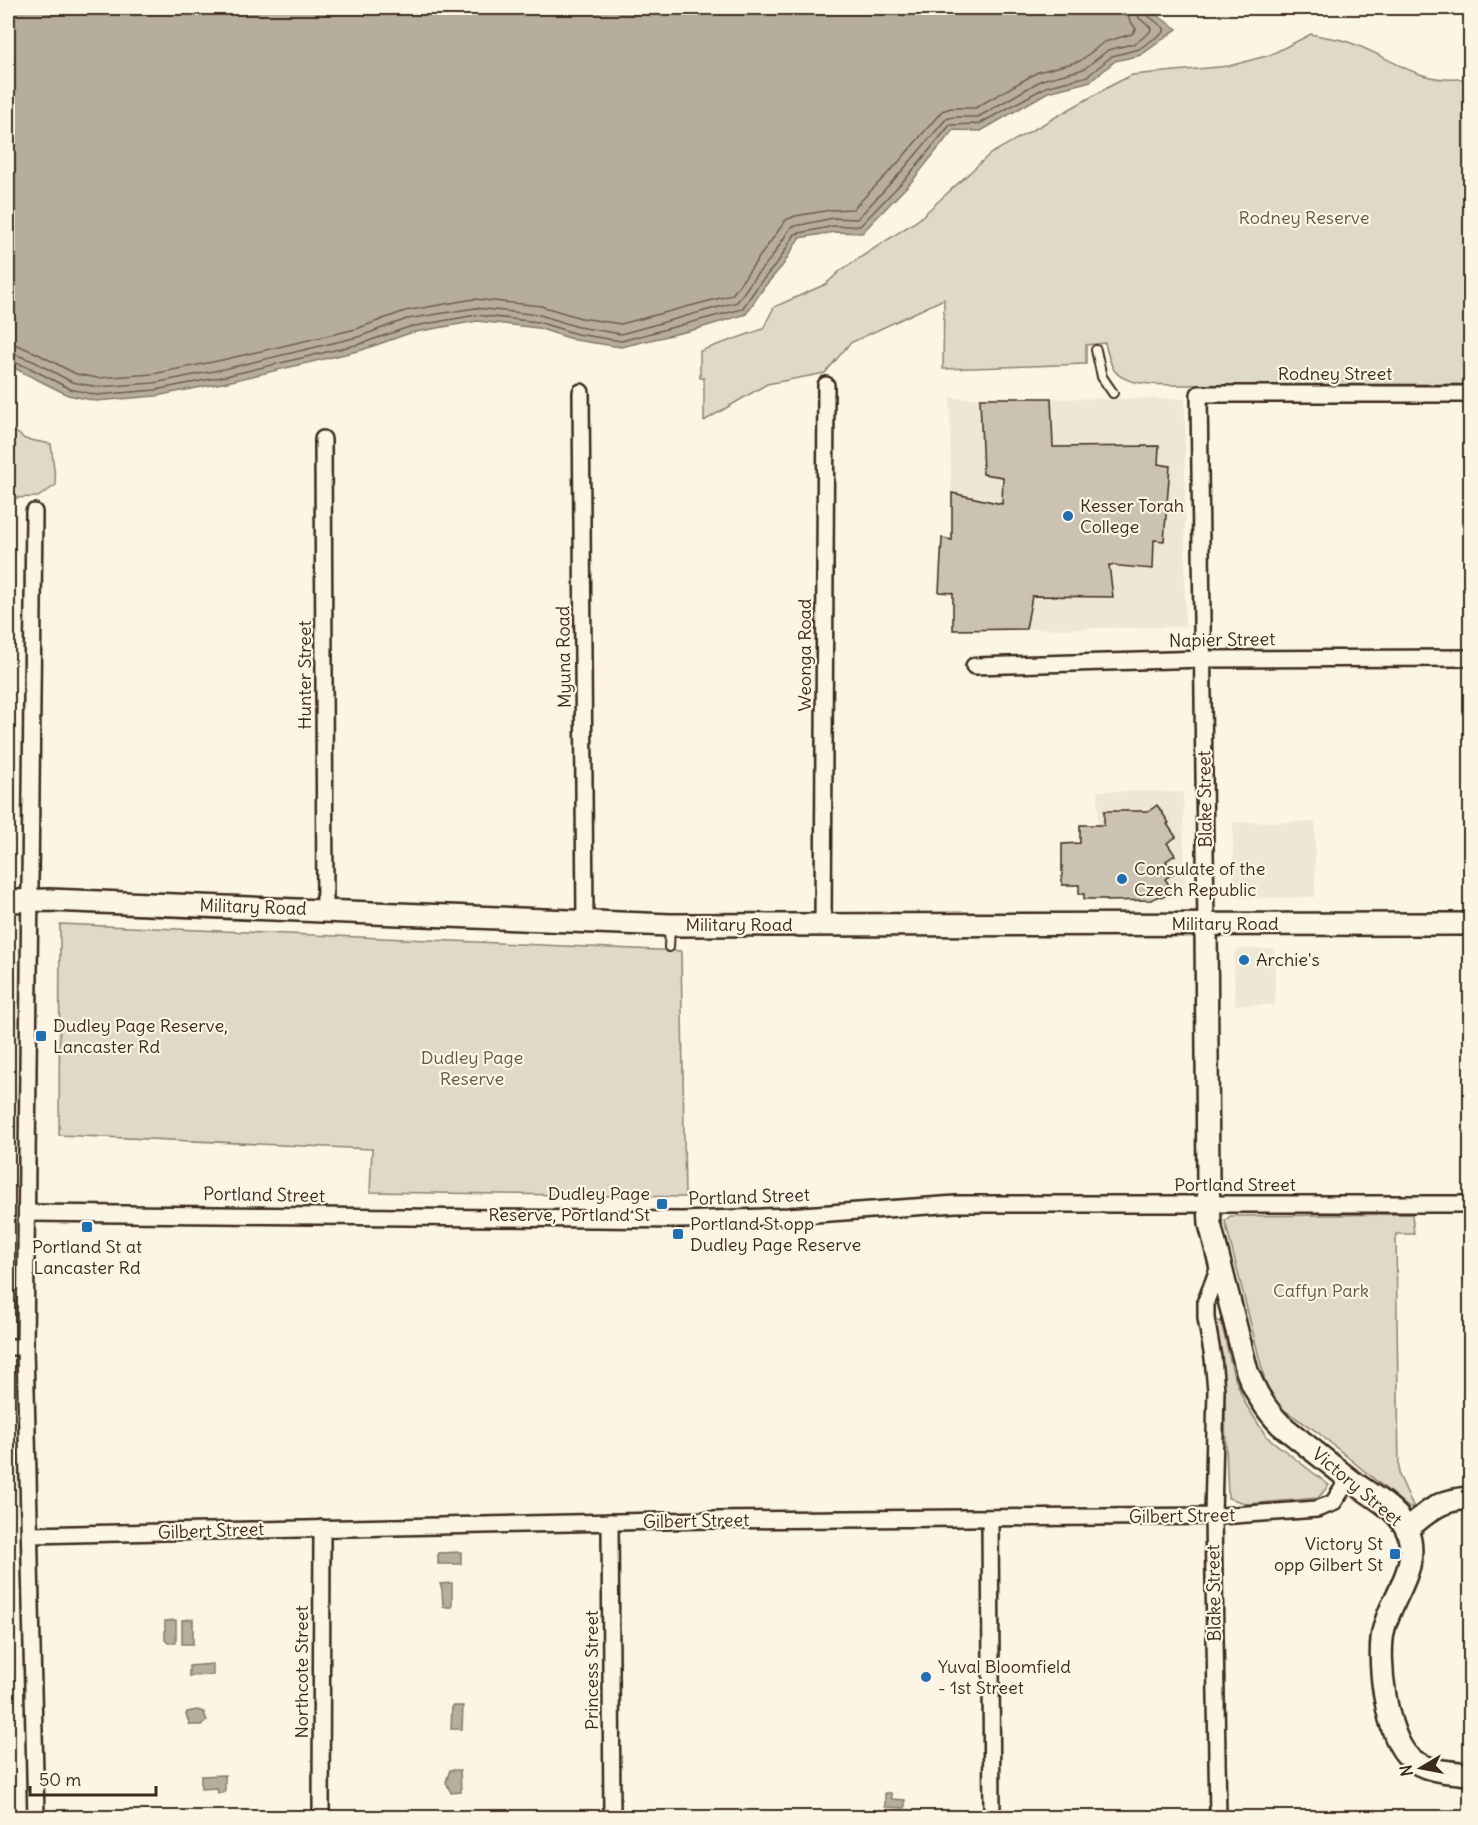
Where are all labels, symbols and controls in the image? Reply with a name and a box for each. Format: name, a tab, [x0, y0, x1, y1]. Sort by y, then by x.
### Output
park label: Rodney Reserve	[1238, 206, 1370, 229]
street label: Rodney Street	[1278, 362, 1392, 385]
place label: Kesser Torah College	[1080, 494, 1184, 538]
marker: Kesser Torah College	[1061, 509, 1075, 523]
street label: Weonga Road	[793, 598, 816, 711]
street label: Myuna Road	[551, 605, 576, 708]
street label: Hunter Street	[293, 621, 316, 729]
street label: Napier Street	[1169, 627, 1275, 652]
street label: Blake Street	[1192, 750, 1217, 848]
place label: Consulate of the Czech Republic	[1134, 857, 1265, 901]
marker: Consulate of the Czech Republic	[1115, 872, 1129, 886]
street label: Military Road	[199, 893, 307, 920]
street label: Military Road	[1171, 912, 1279, 935]
street label: Military Road	[685, 913, 793, 936]
place label: Archie's	[1256, 948, 1320, 971]
marker: Archie's	[1237, 953, 1251, 967]
place label: Dudley Page Reserve, Lancaster Rd	[53, 1014, 228, 1058]
marker: Dudley Page Reserve, Lancaster Rd	[34, 1029, 48, 1043]
park label: Dudley Page Reserve	[421, 1046, 523, 1090]
street label: Portland Street	[1174, 1173, 1296, 1196]
street label: Portland Street	[203, 1182, 325, 1207]
place label: Dudley Page Reserve, Portland St	[488, 1182, 650, 1226]
street label: Portland Street	[688, 1183, 810, 1210]
marker: Dudley Page Reserve, Portland St	[655, 1197, 669, 1211]
place label: Portland St opp Dudley Page Reserve	[690, 1212, 861, 1256]
marker: Portland St at Lancaster Rd	[80, 1220, 94, 1234]
marker: Portland St opp Dudley Page Reserve	[671, 1227, 685, 1241]
place label: Portland St at Lancaster Rd	[32, 1235, 142, 1279]
park label: Caffyn Park	[1273, 1279, 1369, 1302]
street label: Victory Street	[1308, 1442, 1407, 1531]
street label: Gilbert Street	[1129, 1503, 1235, 1528]
street label: Gilbert Street	[643, 1508, 749, 1533]
street label: Gilbert Street	[157, 1517, 265, 1544]
place label: Victory St opp Gilbert St	[1274, 1532, 1383, 1576]
street label: Blake Street	[1201, 1544, 1226, 1642]
marker: Victory St opp Gilbert St	[1388, 1547, 1402, 1561]
street label: Northcote Street	[290, 1605, 313, 1739]
street label: Princess Street	[580, 1610, 603, 1730]
place label: Yuval Bloomfield - 1st Street	[938, 1655, 1071, 1699]
marker: Yuval Bloomfield - 1st Street	[919, 1670, 933, 1684]
north arrow	[1391, 1738, 1451, 1798]
scale bar	[30, 1759, 156, 1797]
text: N	[1395, 1763, 1417, 1778]
text: 50 m	[39, 1768, 81, 1791]

